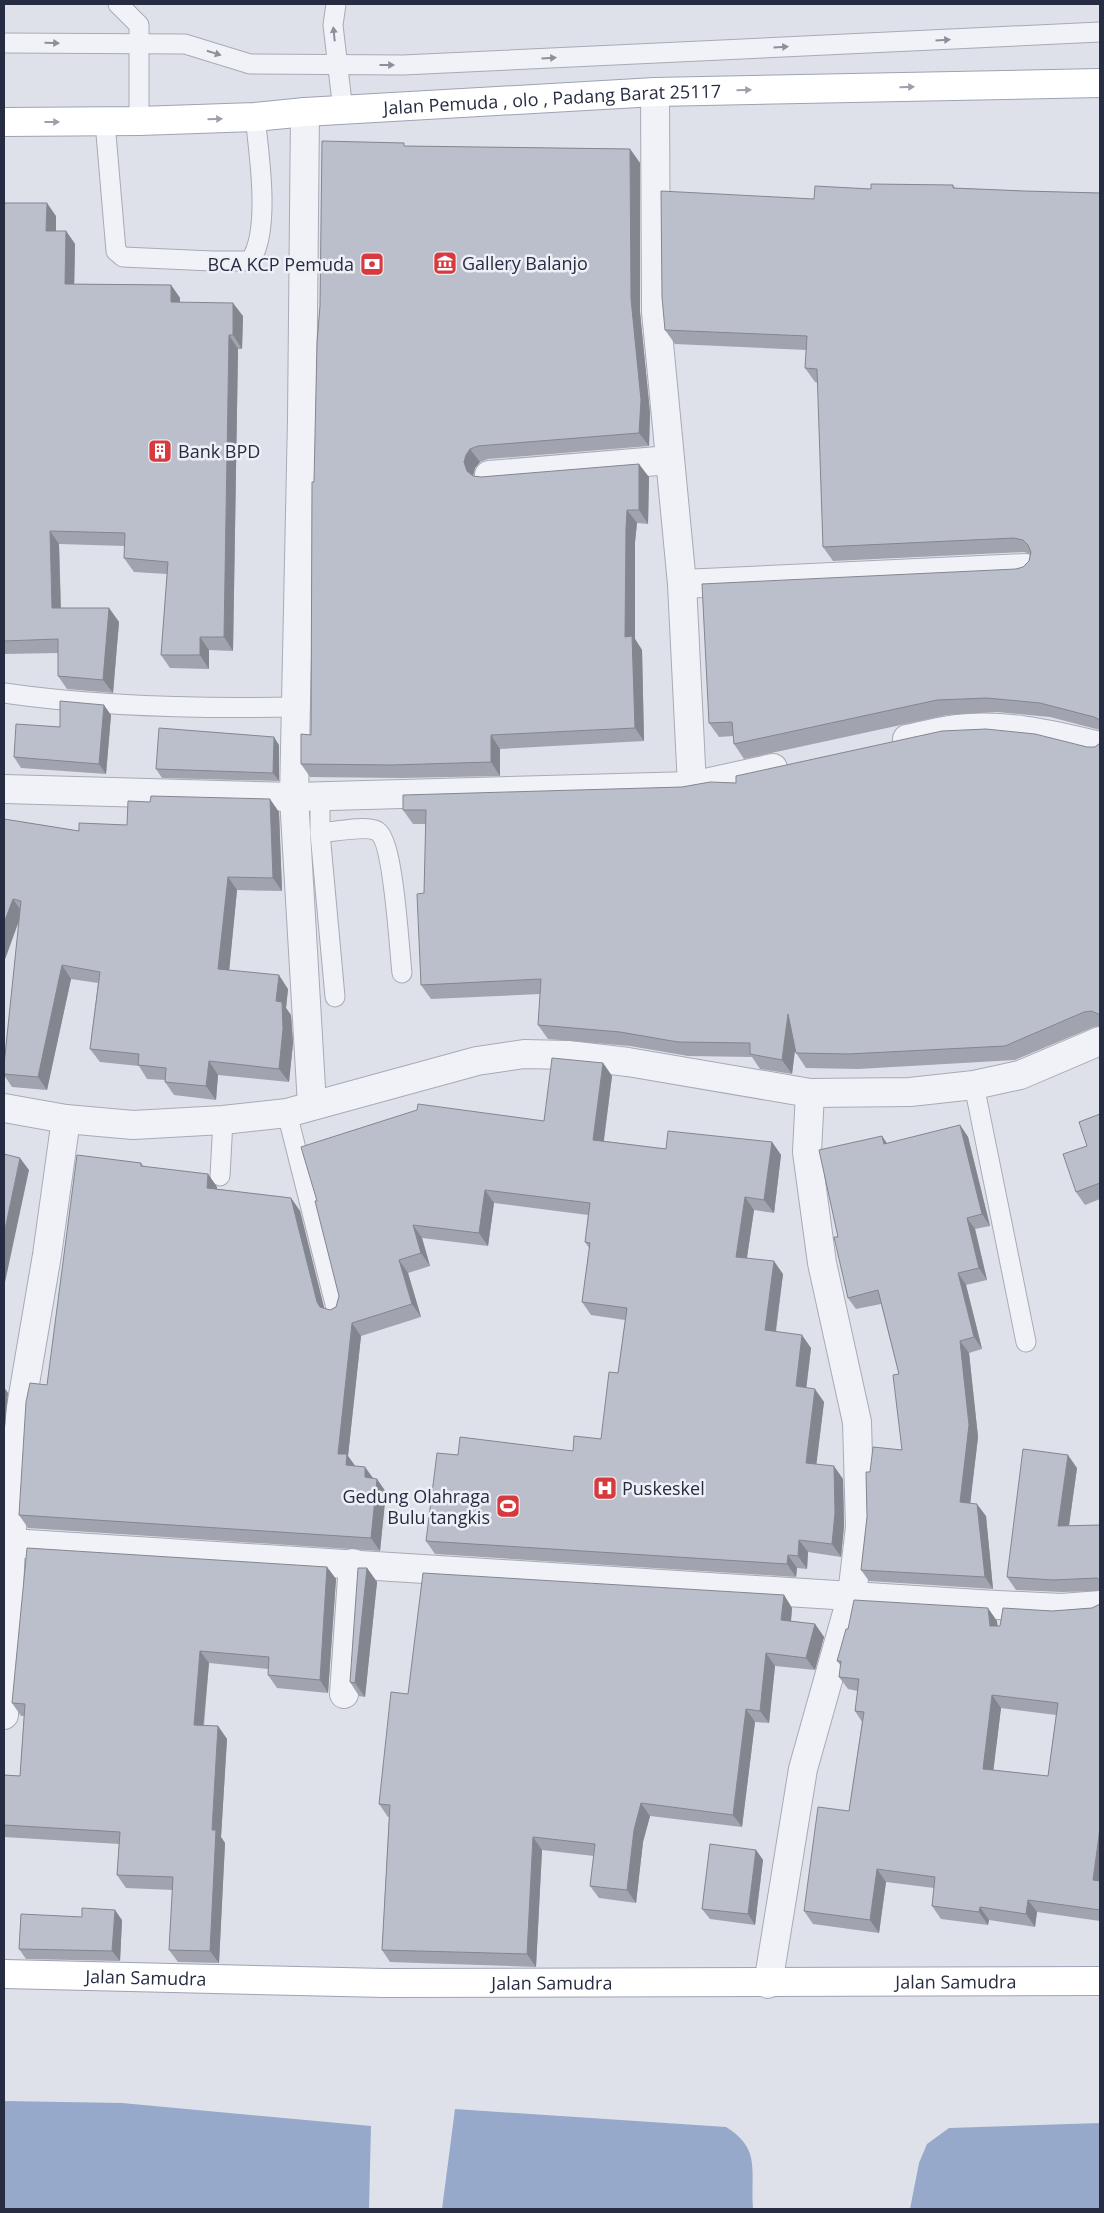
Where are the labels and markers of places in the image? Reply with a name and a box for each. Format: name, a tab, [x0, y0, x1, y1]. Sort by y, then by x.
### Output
museum icon: Gallery Balanjo	[432, 250, 458, 276]
bank icon: BCA KCP Pemuda	[359, 251, 385, 277]
place label: Gallery Balanjo	[462, 251, 588, 275]
place label: BCA KCP Pemuda	[207, 252, 354, 276]
building icon: Bank BPD	[147, 438, 173, 464]
place label: Bank BPD	[178, 439, 260, 463]
hospital icon: Puskeskel	[592, 1475, 618, 1501]
place label: Puskeskel	[622, 1476, 705, 1500]
place label: Gedung Olahraga Bulu tangkis	[343, 1484, 490, 1529]
sports icon: Gedung Olahraga Bulu tangkis	[495, 1493, 521, 1519]

